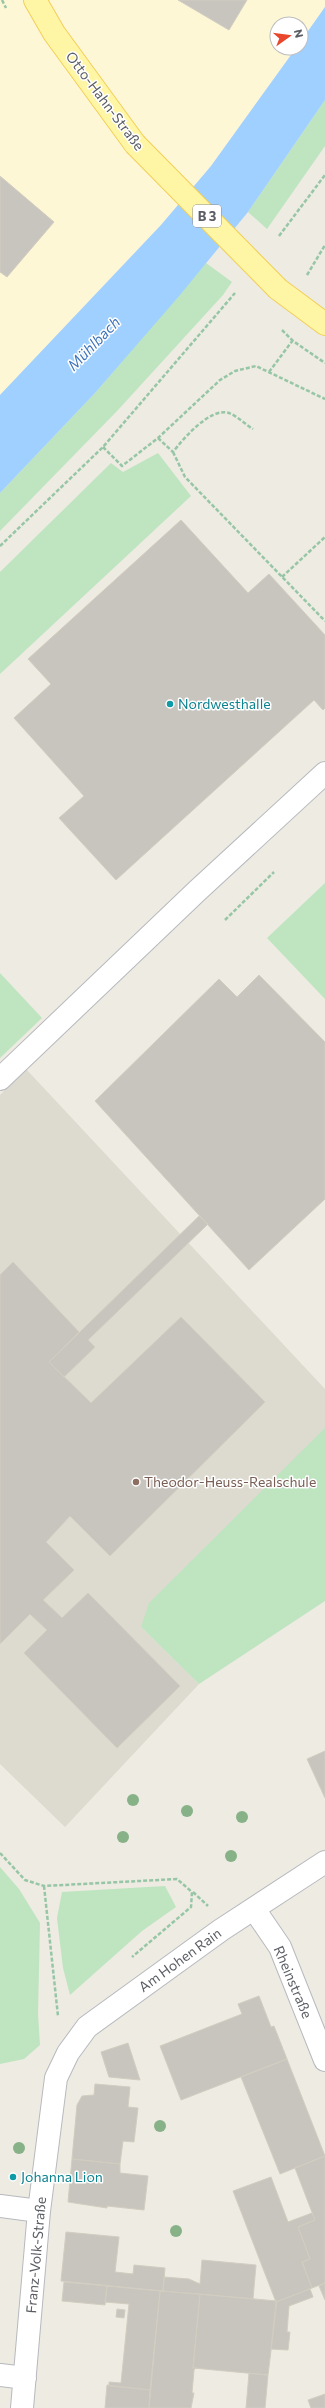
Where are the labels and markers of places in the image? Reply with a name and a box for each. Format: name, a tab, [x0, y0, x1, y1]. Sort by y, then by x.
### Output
place label: Nordwesthalle	[178, 695, 271, 712]
marker: Nordwesthalle	[165, 699, 175, 709]
place label: Theodor-Heuss-Realschule	[144, 1473, 316, 1490]
marker: Theodor-Heuss-Realschule	[131, 1477, 141, 1487]
place label: Johanna Lion	[21, 2168, 103, 2185]
marker: Johanna Lion	[8, 2172, 18, 2182]

